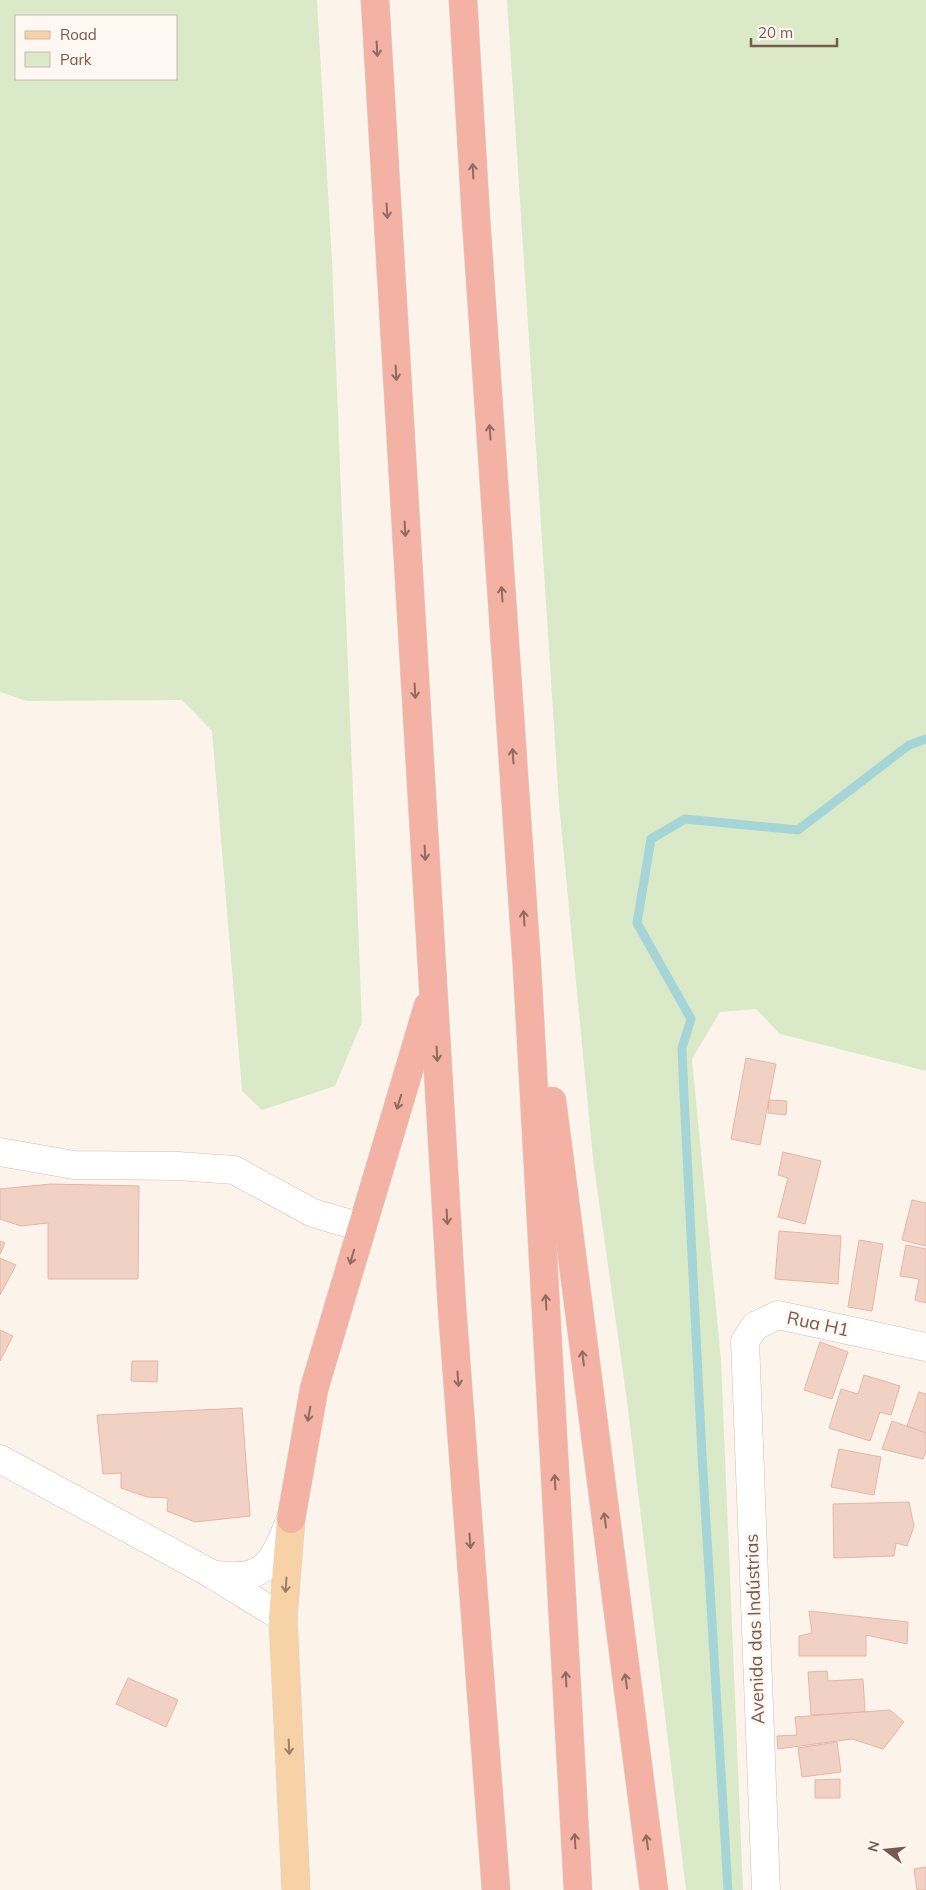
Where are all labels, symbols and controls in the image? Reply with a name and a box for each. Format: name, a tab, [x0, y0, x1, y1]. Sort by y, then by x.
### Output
legend	[15, 15, 178, 80]
scale bar	[751, 15, 837, 47]
text: 20 m	[758, 23, 793, 42]
text: Road	[60, 25, 97, 44]
one-way arrow	[373, 40, 382, 56]
text: Park	[60, 50, 92, 69]
one-way arrow	[468, 163, 477, 179]
one-way arrow	[382, 203, 391, 219]
one-way arrow	[392, 365, 401, 381]
one-way arrow	[486, 424, 495, 440]
one-way arrow	[401, 521, 410, 537]
one-way arrow	[497, 586, 506, 602]
one-way arrow	[411, 683, 420, 699]
one-way arrow	[508, 748, 517, 764]
one-way arrow	[420, 845, 429, 861]
one-way arrow	[519, 911, 529, 927]
one-way arrow	[433, 1046, 442, 1062]
one-way arrow	[393, 1093, 403, 1109]
one-way arrow	[442, 1208, 451, 1224]
one-way arrow	[346, 1249, 356, 1265]
one-way arrow	[541, 1294, 550, 1310]
street label: Rua H1	[785, 1306, 851, 1341]
one-way arrow	[578, 1351, 588, 1367]
one-way arrow	[453, 1370, 462, 1386]
one-way arrow	[304, 1406, 314, 1422]
one-way arrow	[551, 1474, 560, 1490]
one-way arrow	[599, 1512, 609, 1528]
one-way arrow	[465, 1532, 474, 1548]
street label: Avenida das Indústrias	[740, 1533, 769, 1725]
one-way arrow	[281, 1576, 290, 1592]
one-way arrow	[562, 1671, 571, 1687]
one-way arrow	[621, 1673, 631, 1689]
one-way arrow	[285, 1739, 294, 1755]
north arrow	[861, 1825, 911, 1875]
one-way arrow	[570, 1834, 580, 1850]
one-way arrow	[642, 1834, 652, 1850]
text: N	[863, 1839, 884, 1854]

